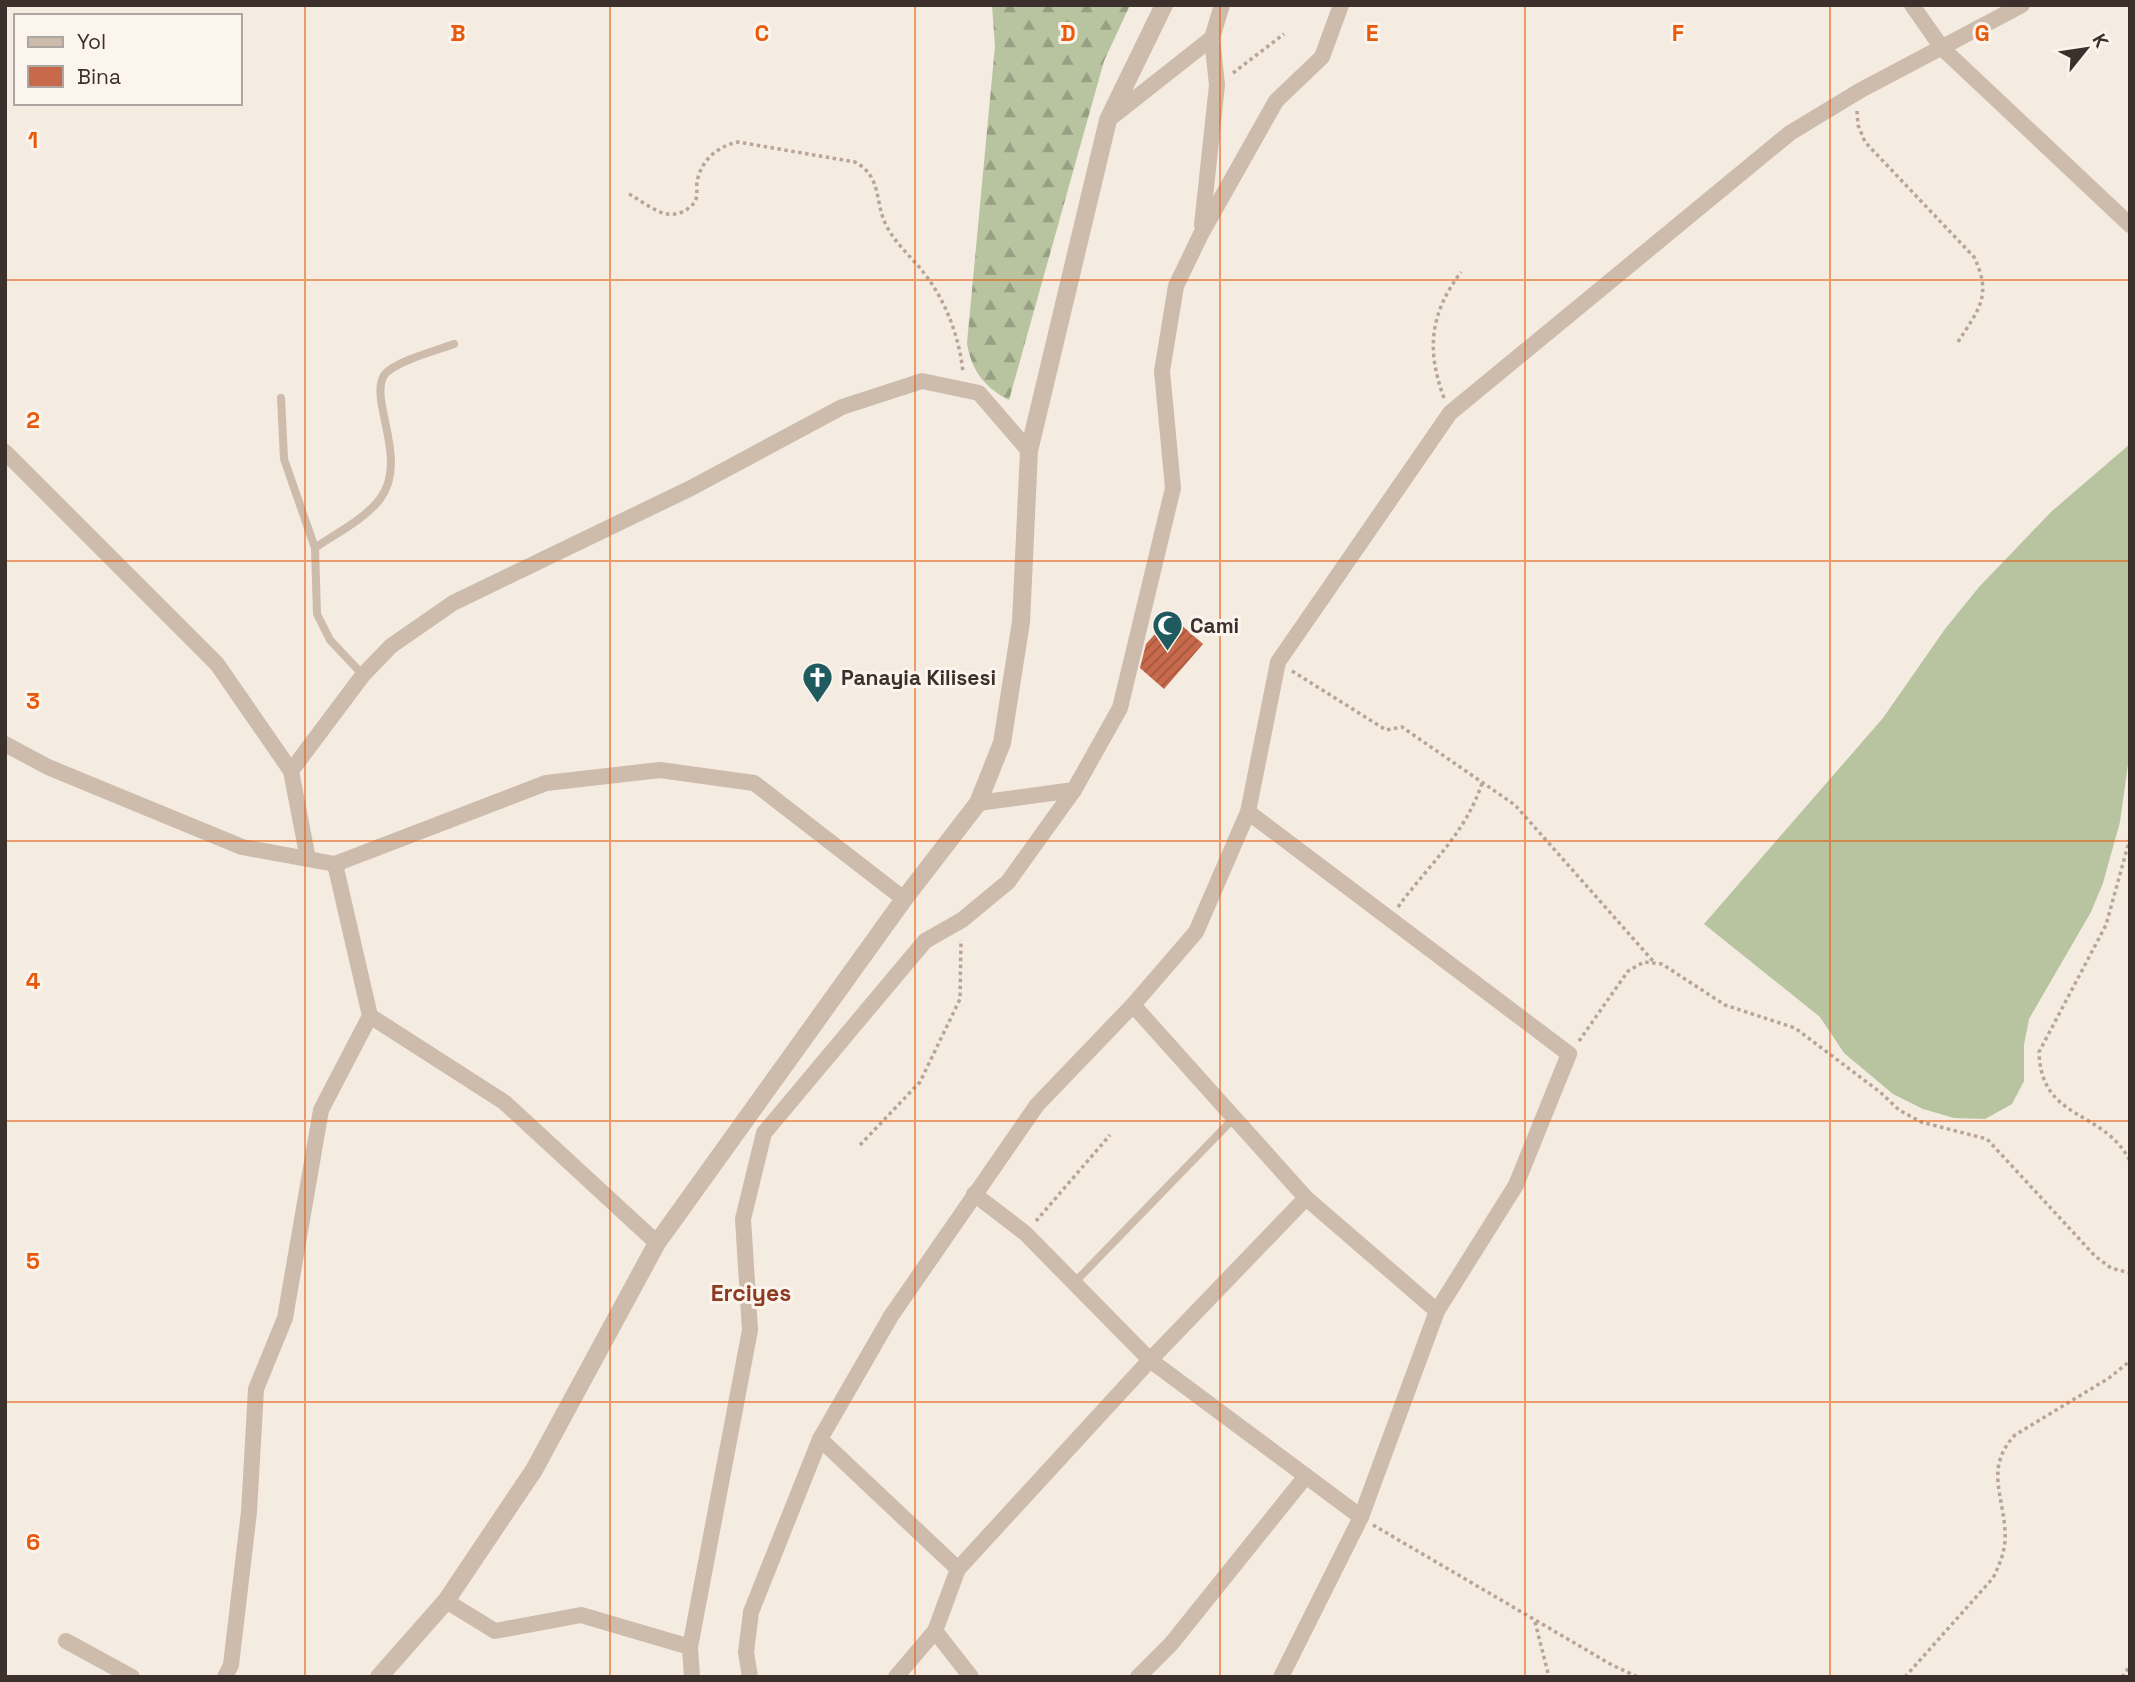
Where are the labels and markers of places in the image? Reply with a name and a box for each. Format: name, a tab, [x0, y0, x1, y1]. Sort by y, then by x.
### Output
mosque icon: Cami	[1150, 608, 1184, 652]
place label: Cami	[1190, 612, 1239, 639]
church icon: Panayia Kilisesi	[801, 660, 835, 704]
place label: Panayia Kilisesi	[841, 664, 996, 691]

